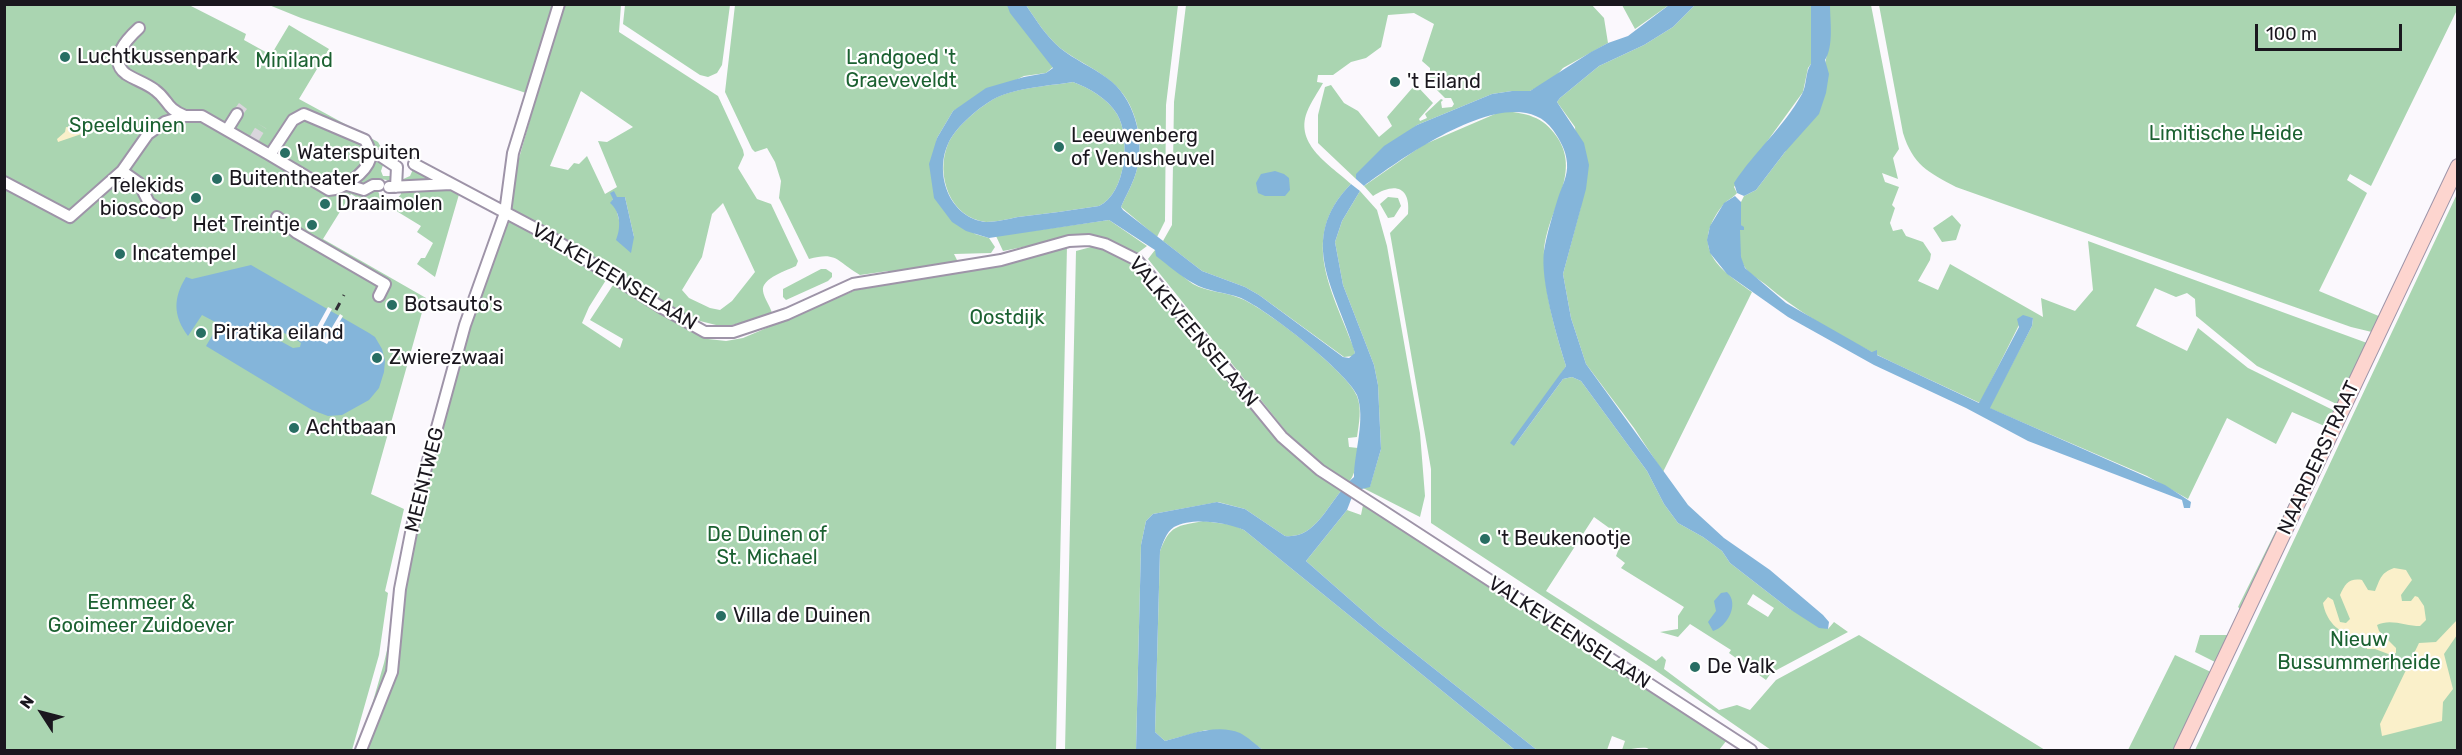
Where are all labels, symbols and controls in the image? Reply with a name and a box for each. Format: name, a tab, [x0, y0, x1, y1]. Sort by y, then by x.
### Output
scale bar	[2258, 12, 2405, 50]
text: 100 m	[2266, 23, 2317, 45]
place label: Luchtkussenpark	[77, 45, 238, 69]
park label: Landgoed 't Graeveveldt	[846, 46, 956, 93]
park label: Miniland	[255, 49, 333, 73]
marker: Luchtkussenpark	[58, 50, 72, 64]
place label: 't Eiland	[1407, 70, 1481, 94]
marker: 't Eiland	[1388, 75, 1402, 89]
park label: Speelduinen	[69, 114, 185, 138]
park label: Limitische Heide	[2149, 122, 2303, 146]
place label: Leeuwenberg of Venusheuvel	[1071, 124, 1215, 171]
marker: Leeuwenberg of Venusheuvel	[1052, 140, 1066, 154]
place label: Waterspuiten	[297, 141, 420, 165]
marker: Waterspuiten	[278, 146, 292, 160]
place label: Buitentheater	[229, 167, 359, 191]
marker: Buitentheater	[210, 172, 224, 186]
place label: Telekids bioscoop	[100, 174, 184, 221]
marker: Telekids bioscoop	[189, 191, 203, 205]
place label: Draaimolen	[337, 192, 443, 216]
marker: Draaimolen	[318, 197, 332, 211]
place label: Het Treintje	[192, 213, 300, 237]
marker: Het Treintje	[305, 218, 319, 232]
street label: VALKEVEENSELAAN	[527, 218, 701, 336]
place label: Incatempel	[132, 242, 236, 266]
marker: Incatempel	[113, 247, 127, 261]
street label: VALKEVEENSELAAN	[1123, 252, 1263, 412]
place label: Botsauto's	[404, 293, 503, 317]
marker: Botsauto's	[385, 298, 399, 312]
park label: Oostdijk	[969, 306, 1045, 330]
place label: Piratika eiland	[213, 321, 344, 345]
marker: Piratika eiland	[194, 326, 208, 340]
place label: Zwierezwaai	[389, 346, 504, 370]
marker: Zwierezwaai	[370, 351, 384, 365]
street label: NAARDERSTRAAT	[2273, 377, 2365, 539]
place label: Achtbaan	[306, 416, 396, 440]
marker: Achtbaan	[287, 421, 301, 435]
street label: MEENTWEG	[400, 425, 450, 535]
park label: De Duinen of St. Michael	[707, 523, 827, 570]
place label: 't Beukenootje	[1497, 527, 1631, 551]
marker: 't Beukenootje	[1478, 532, 1492, 546]
street label: VALKEVEENSELAAN	[1483, 572, 1655, 694]
park label: Eemmeer & Gooimeer Zuidoever	[48, 591, 234, 638]
place label: Villa de Duinen	[733, 604, 871, 628]
marker: Villa de Duinen	[714, 609, 728, 623]
park label: Nieuw Bussummerheide	[2277, 628, 2441, 675]
place label: De Valk	[1707, 655, 1775, 679]
marker: De Valk	[1688, 660, 1702, 674]
north arrow	[12, 683, 72, 743]
text: N	[16, 692, 38, 712]

